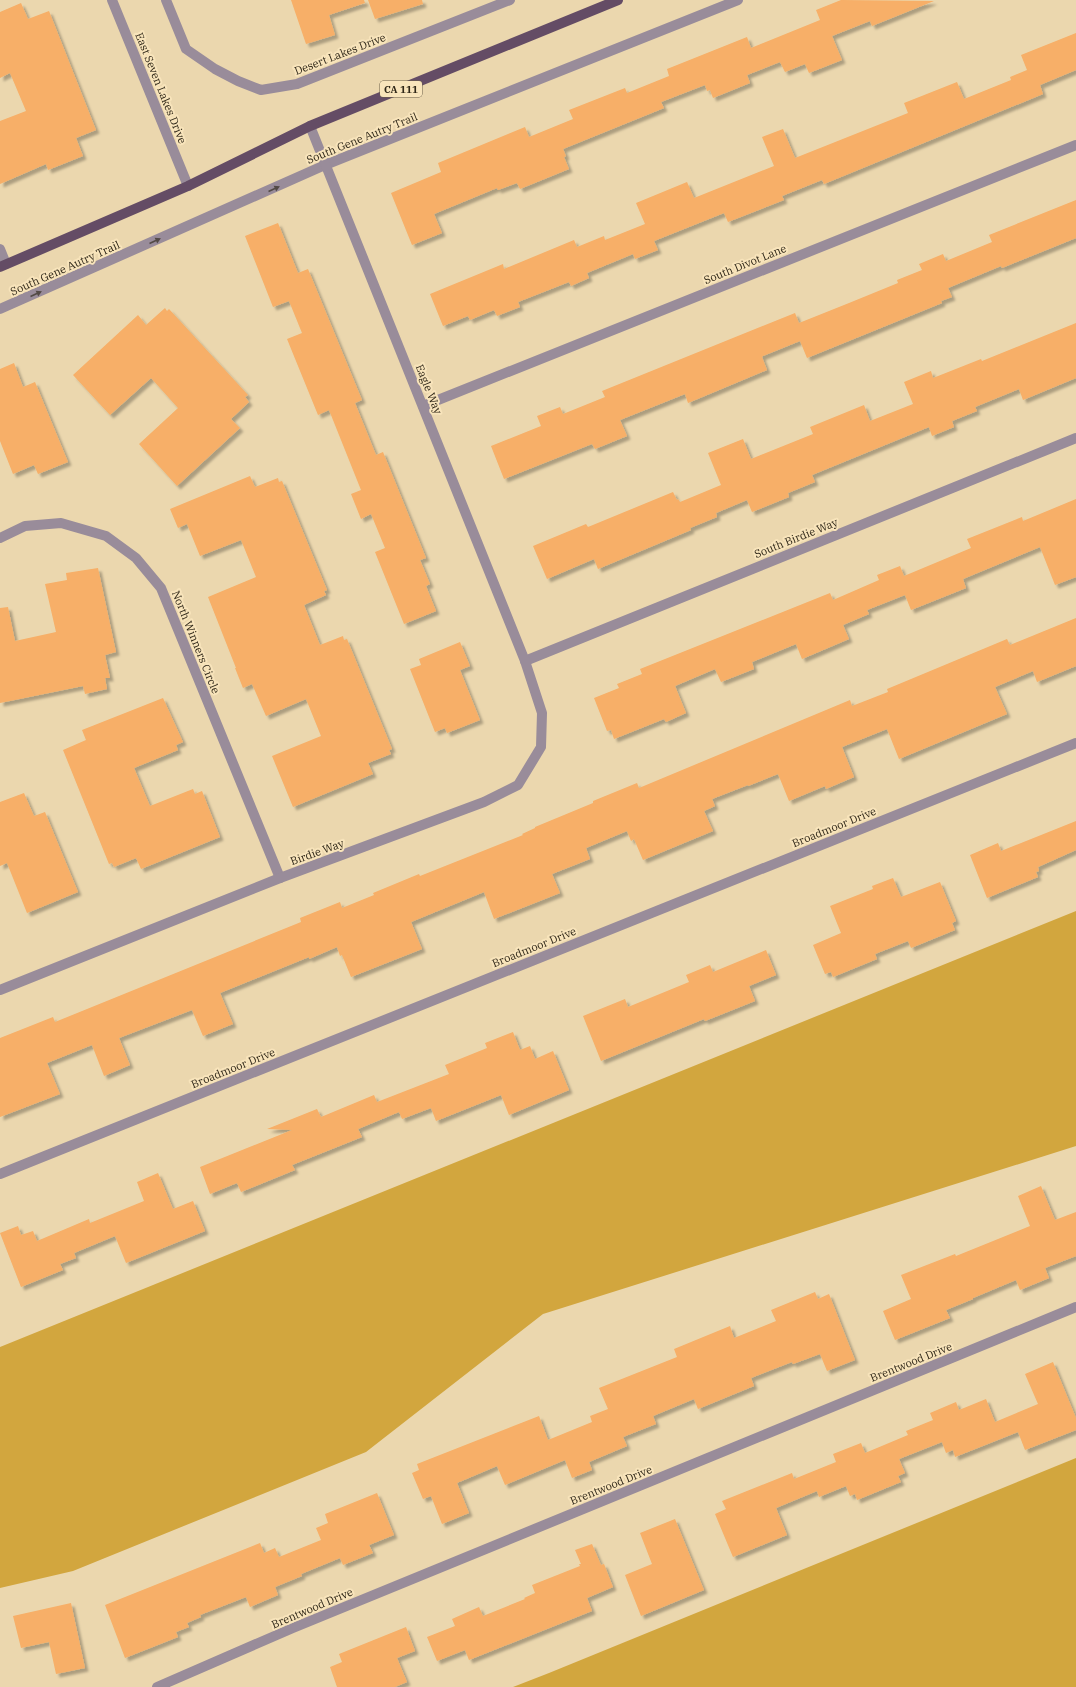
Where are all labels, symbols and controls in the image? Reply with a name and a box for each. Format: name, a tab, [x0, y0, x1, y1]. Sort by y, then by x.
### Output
street label: East Seven Lakes Drive	[132, 30, 190, 146]
street label: Desert Lakes Drive	[292, 30, 388, 78]
road number: CA 111	[380, 81, 422, 97]
street label: South Gene Autry Trail	[304, 109, 420, 167]
one-way arrow	[268, 186, 279, 192]
street label: South Gene Autry Trail	[8, 238, 122, 298]
one-way arrow	[149, 238, 160, 244]
street label: South Divot Lane	[702, 241, 788, 287]
one-way arrow	[30, 290, 42, 296]
street label: Eagle Way	[413, 362, 445, 416]
street label: South Birdie Way	[752, 515, 840, 561]
street label: North Winners Circle	[169, 588, 223, 696]
street label: Broadmoor Drive	[790, 804, 878, 850]
street label: Birdie Way	[288, 836, 346, 868]
street label: Broadmoor Drive	[490, 924, 578, 970]
street label: Broadmoor Drive	[189, 1045, 277, 1091]
street label: Brentwood Drive	[868, 1339, 954, 1385]
street label: Brentwood Drive	[568, 1462, 654, 1508]
street label: Brentwood Drive	[269, 1584, 355, 1631]

